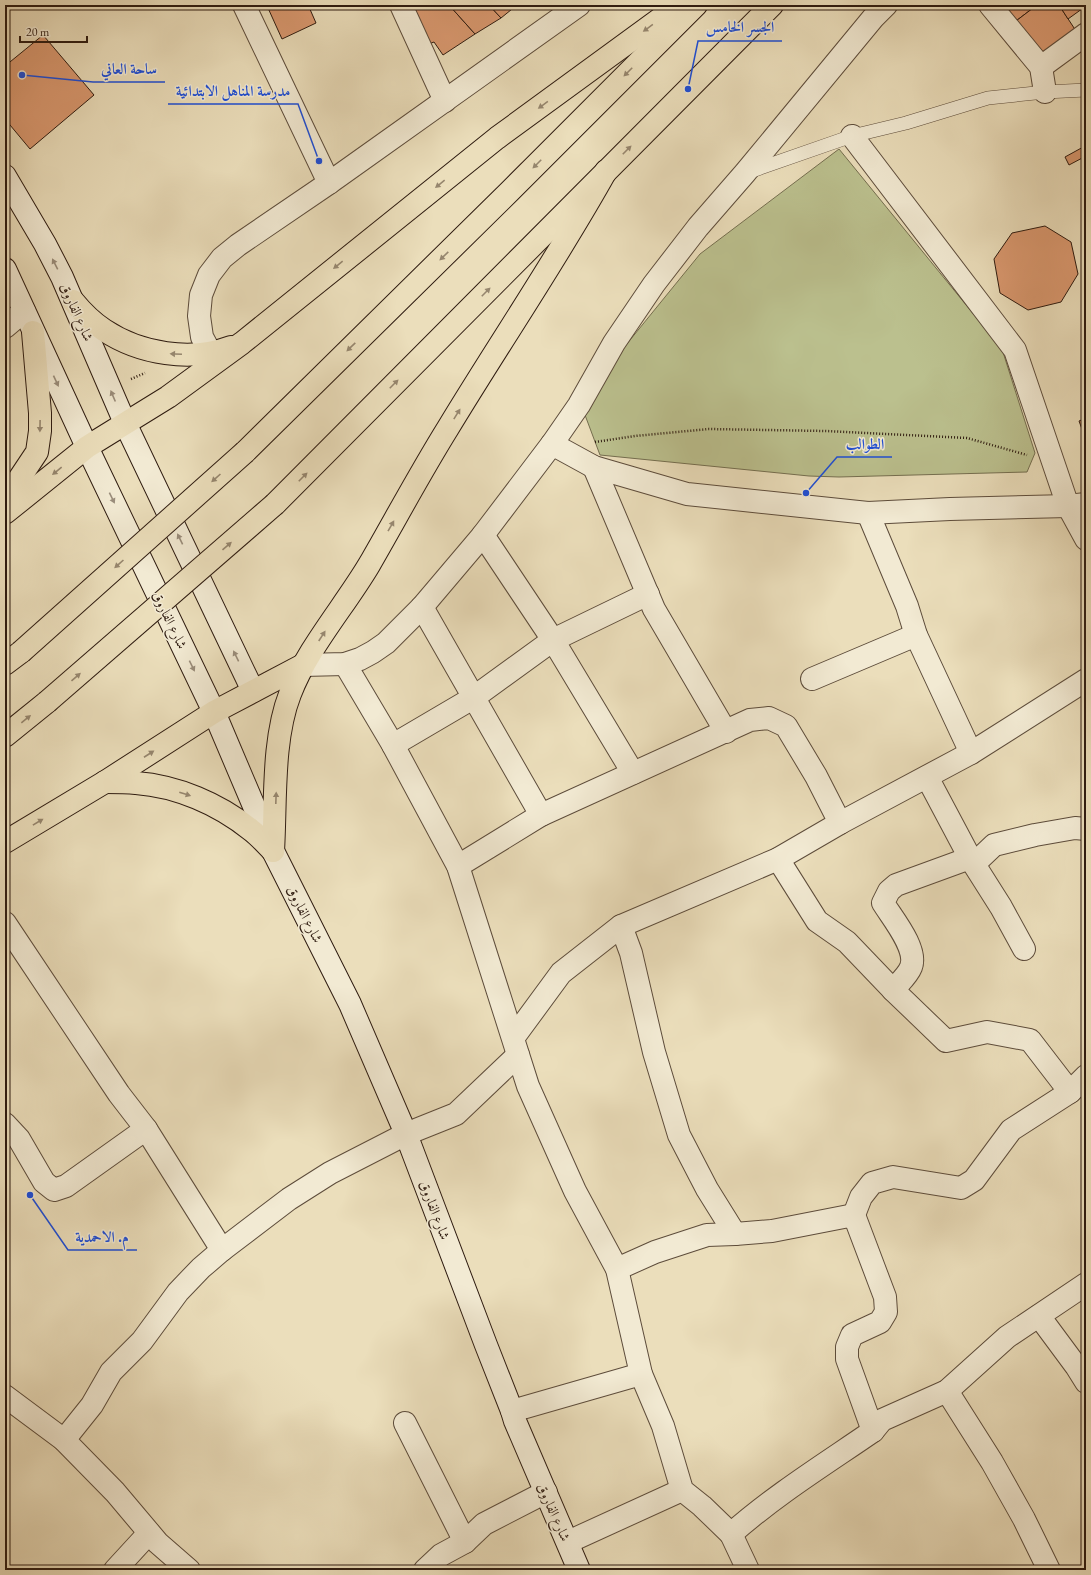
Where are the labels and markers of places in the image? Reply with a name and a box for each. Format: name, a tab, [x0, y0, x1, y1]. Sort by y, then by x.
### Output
callout: الجسر الخامس	[698, 14, 782, 41]
callout: ساحة العاني	[93, 55, 165, 82]
callout: مدرسة المناهل الابتدائية	[168, 77, 298, 104]
callout: الطوالب	[837, 430, 892, 457]
callout: م. الاحمدية	[68, 1223, 137, 1250]

